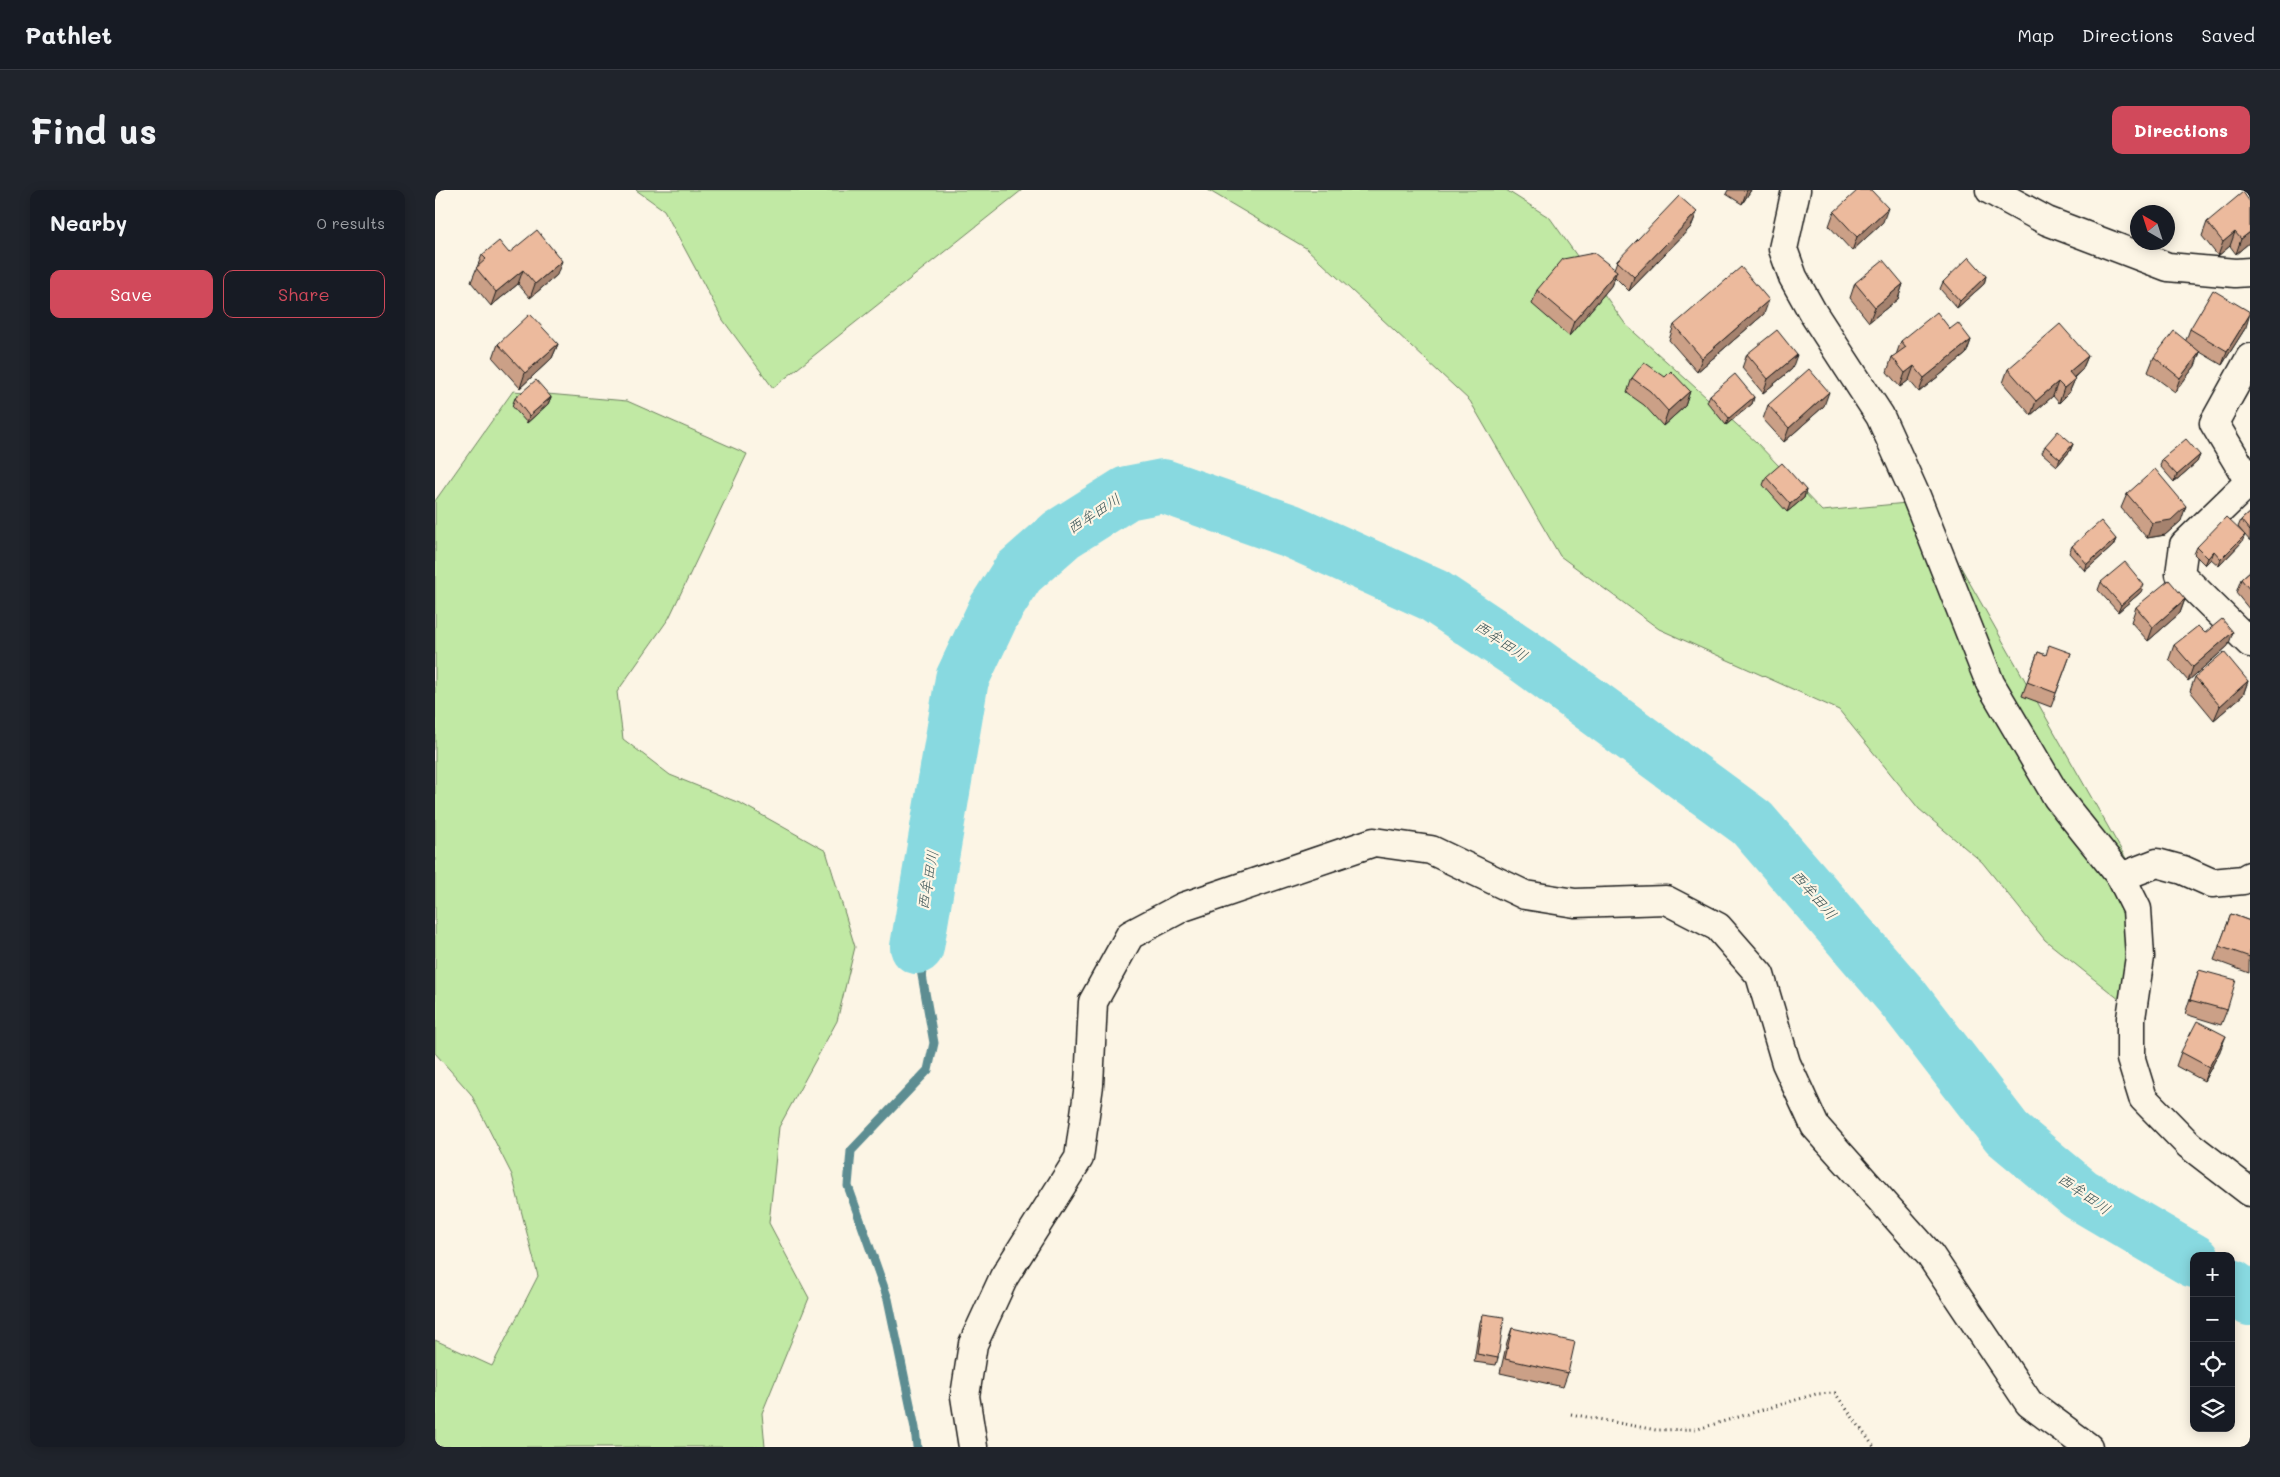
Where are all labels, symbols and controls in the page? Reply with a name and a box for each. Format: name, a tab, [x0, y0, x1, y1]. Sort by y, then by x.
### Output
text: Pathlet	[25, 19, 112, 50]
text: Map	[2017, 23, 2054, 47]
text: Directions	[2082, 23, 2174, 47]
text: Saved	[2202, 23, 2255, 47]
button: Directions	[2112, 106, 2250, 154]
text: Find us	[30, 107, 157, 153]
north arrow	[2130, 205, 2175, 250]
text: Nearby	[50, 209, 127, 236]
text: 0 results	[317, 212, 385, 233]
button: Save	[50, 270, 213, 318]
button: Share	[223, 270, 385, 318]
water label: 西牟田川	[1063, 488, 1124, 538]
water label: 西牟田川	[1471, 615, 1532, 665]
water label: 西牟田川	[912, 849, 942, 911]
water label: 西牟田川	[1788, 865, 1842, 924]
water label: 西牟田川	[2054, 1168, 2115, 1219]
map controls	[2190, 1252, 2235, 1432]
button: +	[2190, 1252, 2235, 1297]
button: −	[2190, 1297, 2235, 1342]
button: locate	[2190, 1342, 2235, 1387]
button: layers	[2190, 1387, 2235, 1432]

